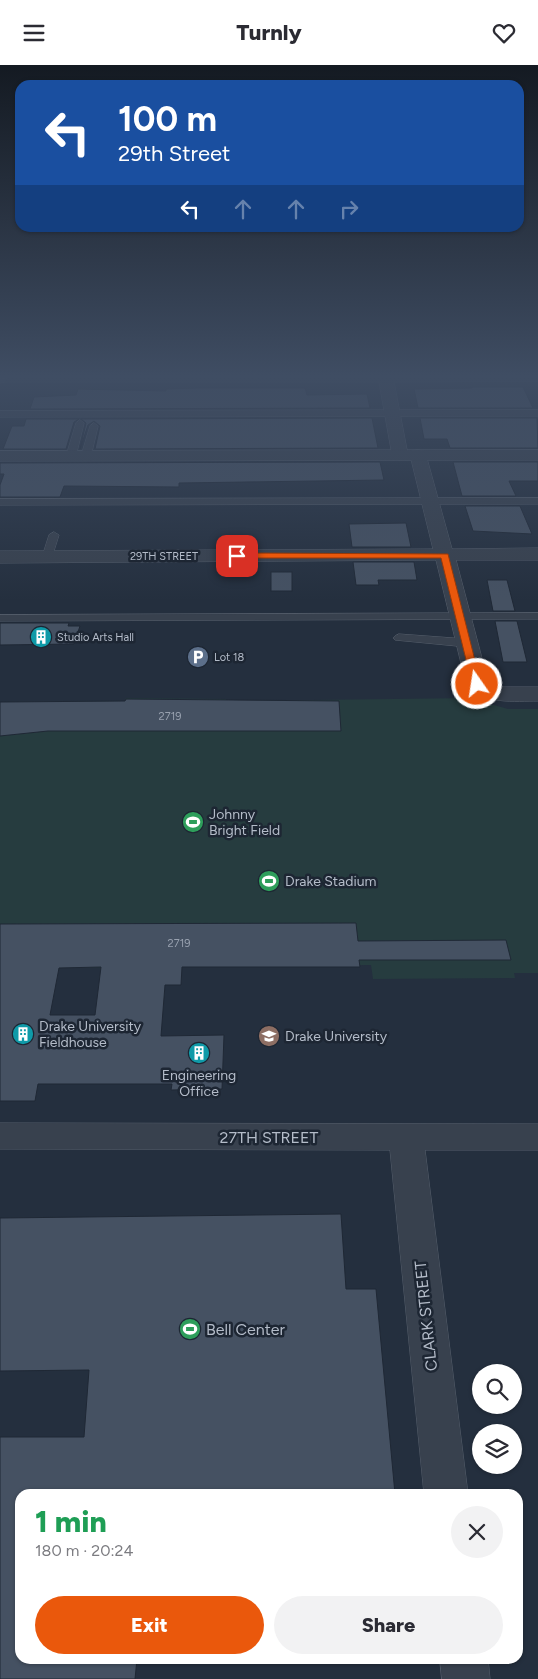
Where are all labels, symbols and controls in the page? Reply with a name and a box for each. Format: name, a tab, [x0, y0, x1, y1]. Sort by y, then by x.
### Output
icon: menu	[20, 19, 48, 47]
text: Turnly	[236, 19, 302, 46]
icon: heart	[490, 19, 518, 47]
text: 100 m	[118, 98, 217, 140]
icon: left	[35, 100, 100, 165]
text: 29th Street	[118, 140, 230, 167]
icon: left	[176, 195, 204, 223]
icon: ahead	[229, 195, 257, 223]
icon: ahead	[282, 195, 310, 223]
icon: right	[335, 195, 363, 223]
pin	[216, 535, 258, 577]
icon: arrive	[223, 542, 251, 570]
street label: 29TH STREET	[130, 550, 198, 563]
building icon: Studio Arts Hall	[29, 625, 53, 649]
place label: Studio Arts Hall	[57, 631, 134, 644]
parking icon: Lot 18	[186, 645, 210, 669]
place label: Lot 18	[214, 651, 245, 664]
position arrow	[450, 657, 502, 709]
house number: 2719	[159, 710, 181, 723]
place label: Johnny Bright Field	[209, 806, 280, 839]
sports icon: Johnny Bright Field	[181, 810, 205, 834]
sports icon: Drake Stadium	[257, 869, 281, 893]
place label: Drake Stadium	[285, 873, 377, 890]
house number: 2719	[168, 937, 190, 950]
place label: Drake University Fieldhouse	[39, 1018, 142, 1051]
building icon: Drake University Fieldhouse	[11, 1022, 35, 1046]
school or university icon: Drake University	[257, 1024, 281, 1048]
place label: Drake University	[285, 1028, 388, 1045]
building icon: Engineering Office	[187, 1041, 211, 1065]
place label: Engineering Office	[162, 1067, 236, 1100]
street label: 27TH STREET	[220, 1128, 319, 1147]
street label: CLARK STREET	[411, 1260, 441, 1372]
sports icon: Bell Center	[178, 1317, 202, 1341]
place label: Bell Center	[206, 1320, 285, 1339]
map controls	[472, 1364, 522, 1474]
button: search	[472, 1364, 522, 1414]
button: layers	[472, 1424, 522, 1474]
text: 1 min	[35, 1503, 107, 1540]
button: close	[451, 1506, 503, 1558]
text: 180 m · 20:24	[35, 1541, 133, 1560]
button: Exit	[35, 1596, 264, 1654]
button: Share	[274, 1596, 503, 1654]

